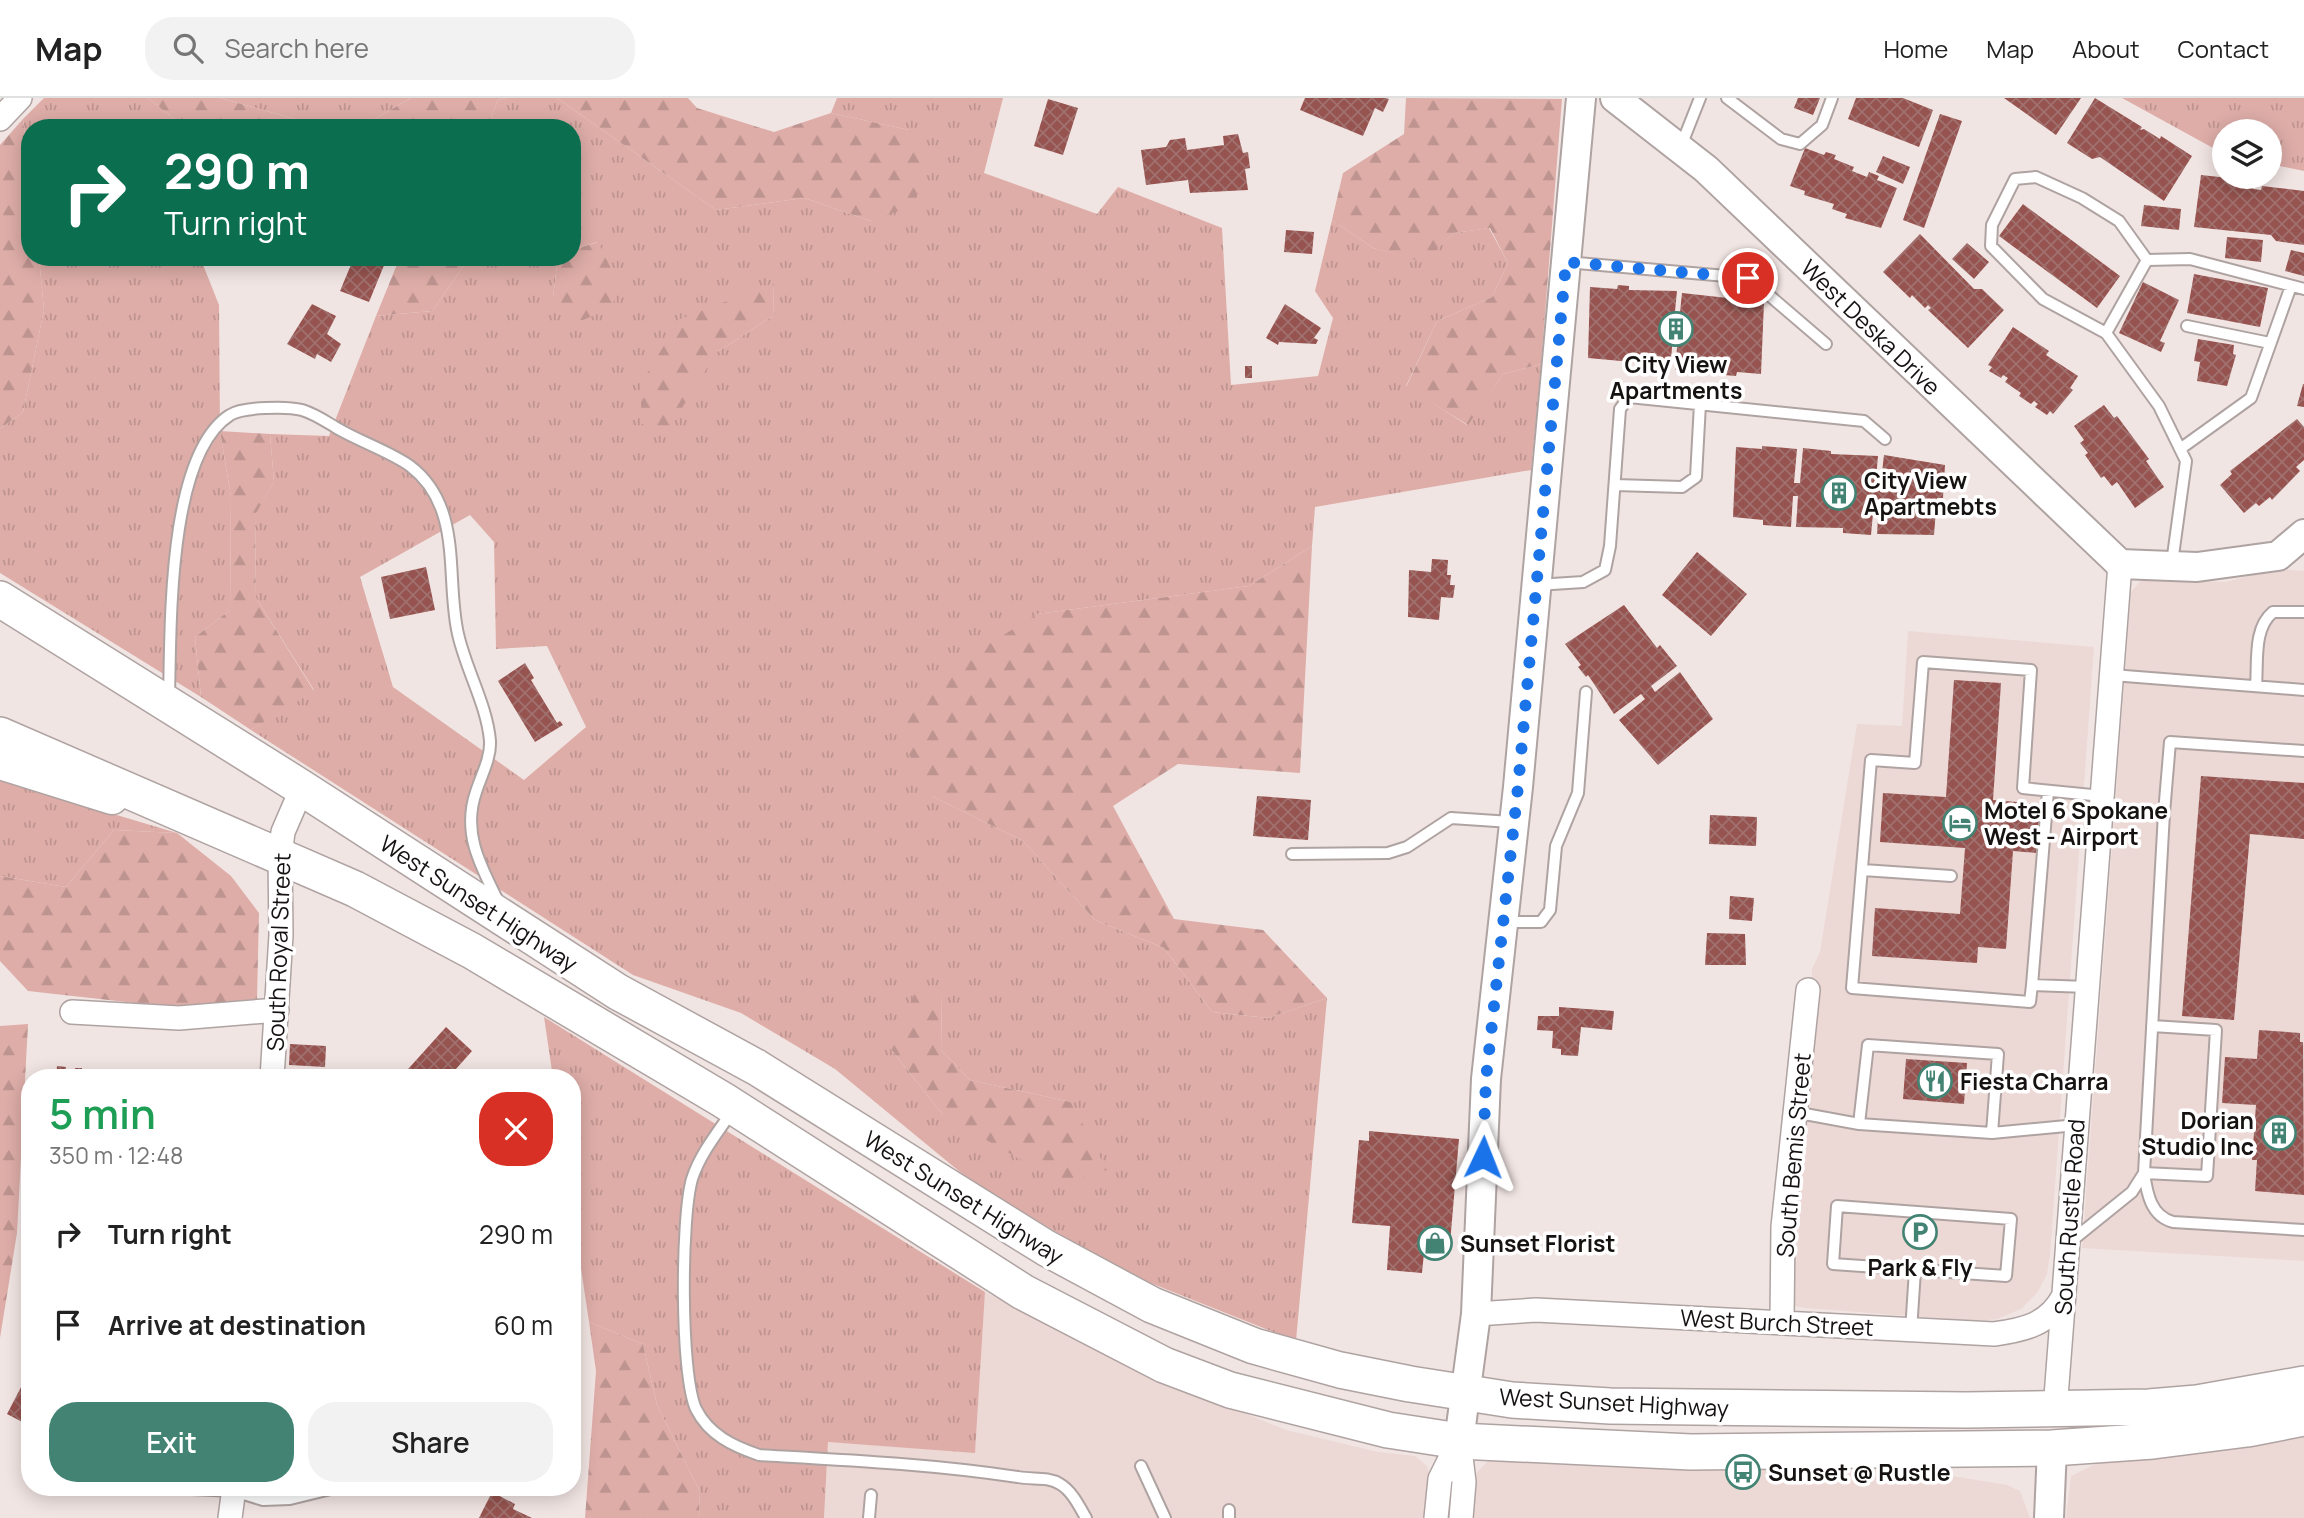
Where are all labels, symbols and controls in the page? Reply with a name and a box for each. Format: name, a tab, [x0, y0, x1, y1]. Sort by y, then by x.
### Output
search box	[145, 17, 635, 80]
text: Map	[35, 26, 103, 71]
icon: search	[169, 29, 207, 67]
text: Search here	[225, 30, 369, 66]
text: Home	[1883, 32, 1948, 65]
text: Map	[1986, 32, 2034, 65]
text: About	[2072, 32, 2140, 65]
text: Contact	[2178, 32, 2269, 65]
map controls	[2212, 119, 2282, 189]
button: layers	[2212, 119, 2282, 189]
text: 290 m	[164, 137, 310, 204]
icon: right	[49, 147, 140, 238]
text: Turn right	[164, 201, 307, 245]
pin	[1718, 248, 1778, 308]
street label: West Deska Drive	[1794, 252, 1948, 402]
icon: arrive	[1729, 259, 1767, 297]
building icon: City View Apartments	[1657, 310, 1695, 348]
place label: City View Apartments	[1610, 348, 1742, 406]
place label: City View Apartmebts	[1864, 464, 1997, 522]
building icon: City View Apartmebts	[1820, 474, 1858, 512]
place label: Motel 6 Spokane West - Airport	[1984, 794, 2168, 852]
hotel icon: Motel 6 Spokane West - Airport	[1941, 804, 1979, 842]
street label: West Sunset Highway	[374, 827, 584, 979]
street label: South Royal Street	[259, 852, 297, 1052]
street label: South Bemis Street	[1768, 1051, 1818, 1259]
restaurant icon: Fiesta Charra	[1916, 1062, 1954, 1100]
place label: Fiesta Charra	[1960, 1065, 2109, 1097]
text: 5 min	[49, 1084, 156, 1142]
button: close	[479, 1092, 553, 1166]
place label: Dorian Studio Inc	[2141, 1104, 2254, 1162]
building icon: Dorian Studio Inc	[2260, 1114, 2298, 1152]
street label: South Rustle Road	[2046, 1118, 2092, 1316]
position arrow	[1446, 1120, 1520, 1194]
street label: West Sunset Highway	[858, 1123, 1070, 1271]
text: 350 m · 12:48	[49, 1139, 183, 1171]
parking icon: Park & Fly	[1901, 1213, 1939, 1251]
icon: right	[49, 1215, 87, 1253]
text: Turn right	[108, 1216, 232, 1252]
text: 290 m	[479, 1216, 553, 1252]
shop icon: Sunset Florist	[1416, 1224, 1454, 1262]
place label: Sunset Florist	[1460, 1227, 1616, 1259]
place label: Park & Fly	[1867, 1251, 1973, 1283]
street label: West Burch Street	[1679, 1301, 1875, 1343]
icon: arrive	[49, 1306, 87, 1344]
text: Arrive at destination	[108, 1307, 366, 1343]
text: 60 m	[494, 1307, 553, 1343]
street label: West Sunset Highway	[1498, 1380, 1730, 1424]
button: Exit	[49, 1402, 294, 1482]
button: Share	[308, 1402, 553, 1482]
bus stop icon: Sunset @ Rustle	[1724, 1453, 1762, 1491]
place label: Sunset @ Rustle	[1768, 1456, 1951, 1488]

